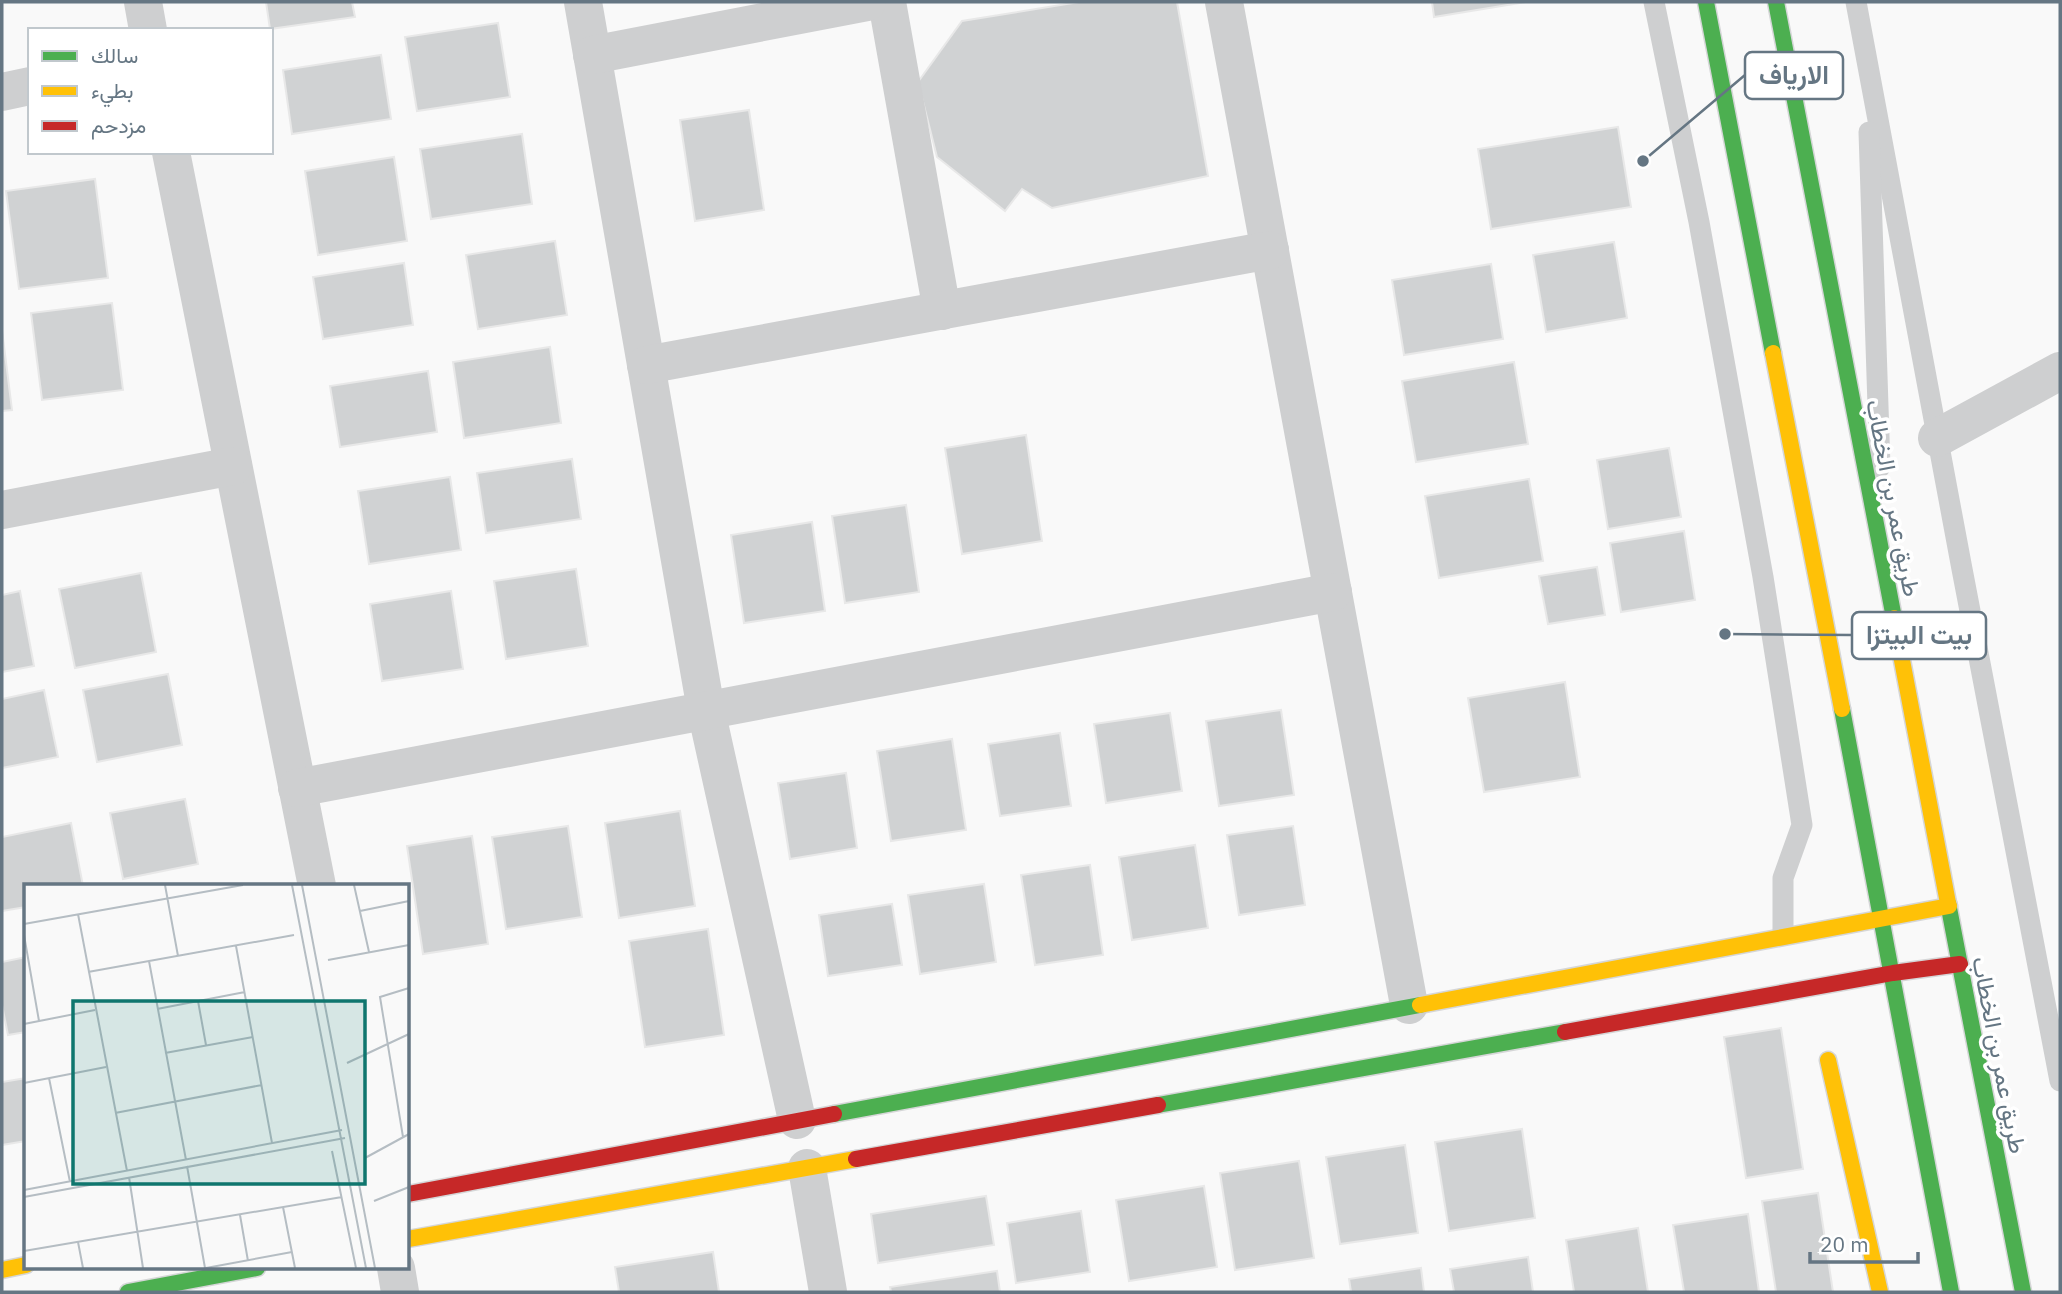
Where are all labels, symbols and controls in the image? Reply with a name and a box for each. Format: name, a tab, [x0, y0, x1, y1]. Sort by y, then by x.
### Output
legend	[28, 28, 273, 154]
text: سالك	[91, 41, 138, 69]
callout: الارياف	[1745, 52, 1843, 99]
text: الارياف	[1759, 57, 1829, 91]
text: بطيء	[91, 76, 134, 108]
text: مزدحم	[91, 111, 146, 140]
street label: طريق عمر بن الخطاب	[1859, 397, 1929, 599]
callout: بيت البيتزا	[1852, 612, 1986, 659]
text: بيت البيتزا	[1866, 617, 1972, 651]
inset map	[24, 884, 410, 1270]
street label: طريق عمر بن الخطاب	[1965, 954, 2035, 1156]
scale bar	[1810, 1220, 1918, 1264]
text: 20 m	[1820, 1230, 1869, 1258]

